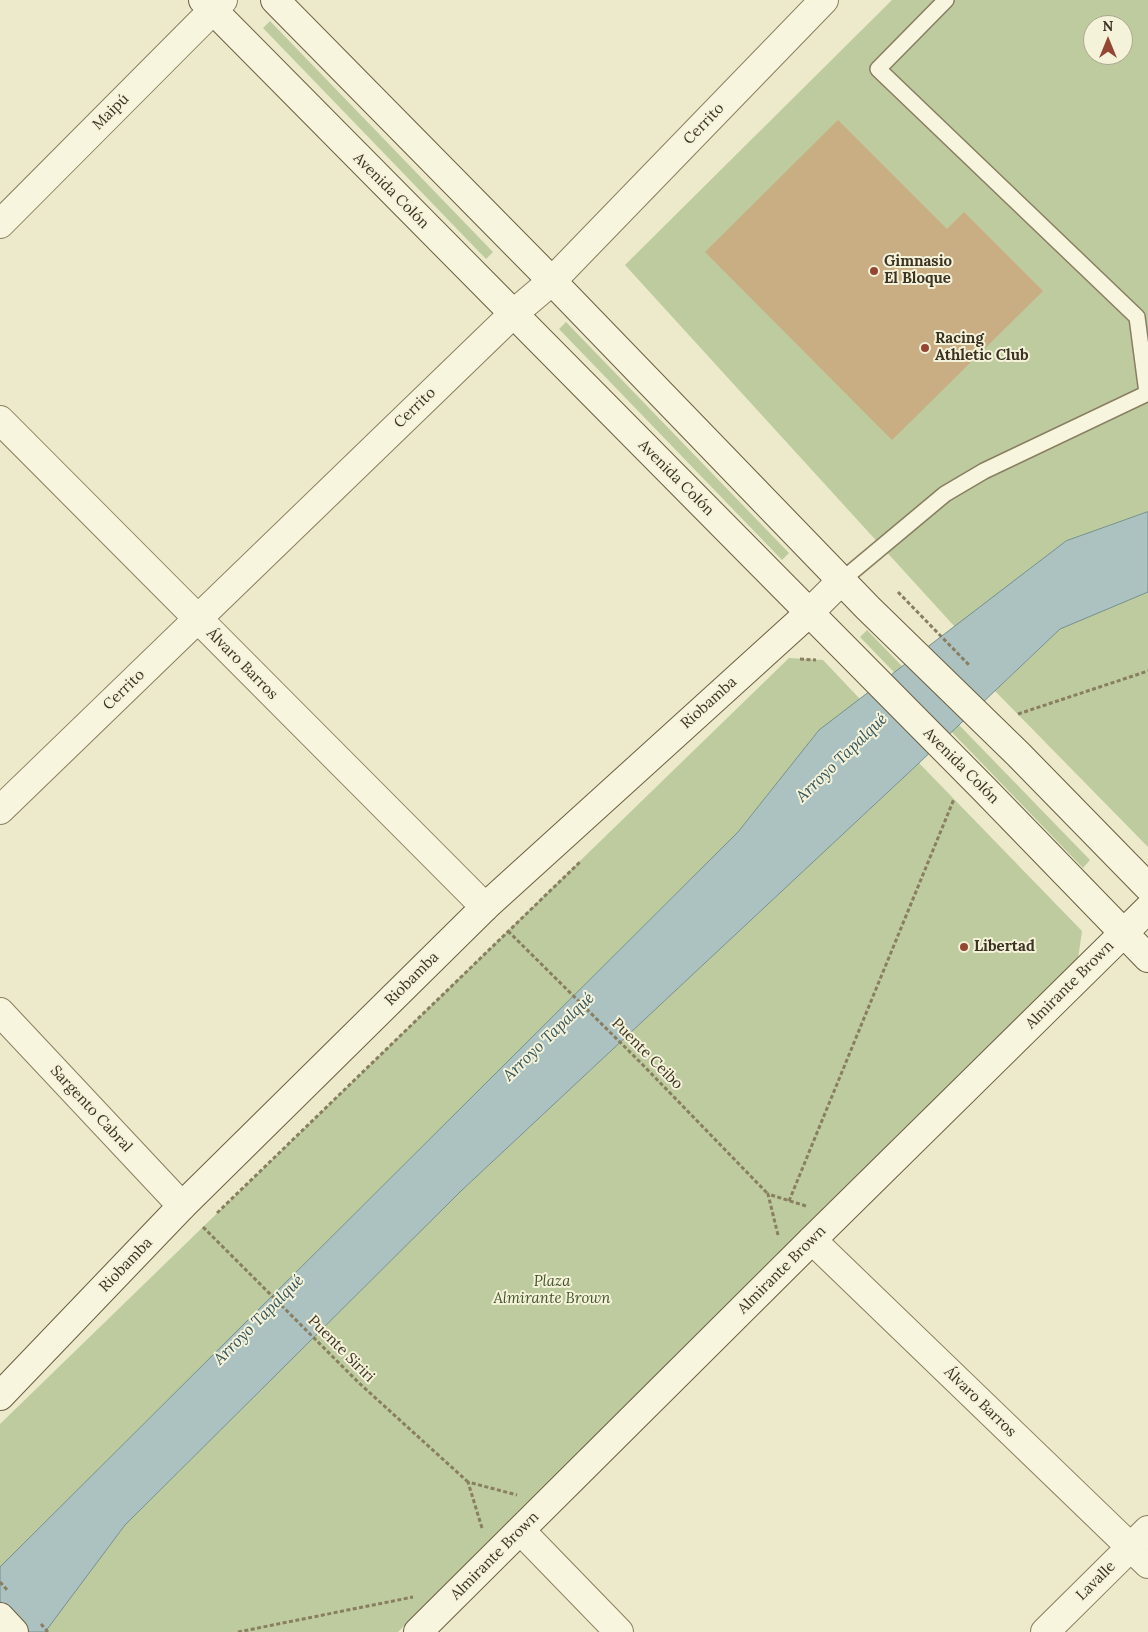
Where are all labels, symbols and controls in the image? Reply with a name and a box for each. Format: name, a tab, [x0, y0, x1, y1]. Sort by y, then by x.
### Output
north arrow	[1083, 15, 1133, 65]
text: N	[1103, 17, 1113, 35]
street label: Maipú	[89, 90, 133, 134]
street label: Cerrito	[680, 100, 728, 148]
street label: Avenida Colón	[349, 149, 433, 233]
place label: Gimnasio El Bloque	[884, 253, 952, 288]
marker: Gimnasio El Bloque	[868, 265, 880, 277]
place label: Racing Athletic Club	[935, 330, 1029, 365]
marker: Racing Athletic Club	[919, 342, 931, 354]
street label: Cerrito	[391, 384, 439, 432]
street label: Avenida Colón	[634, 436, 718, 520]
street label: Álvaro Barros	[203, 625, 281, 703]
street label: Cerrito	[100, 666, 148, 714]
street label: Riobamba	[677, 673, 741, 733]
water label: Arroyo Tapalqué	[792, 710, 892, 806]
street label: Avenida Colón	[919, 724, 1003, 808]
street label: Almirante Brown	[1022, 937, 1118, 1033]
place label: Libertad	[974, 938, 1035, 956]
marker: Libertad	[958, 941, 970, 953]
street label: Riobamba	[381, 948, 443, 1010]
water label: Arroyo Tapalqué	[499, 989, 599, 1085]
street label: Puente Ceibo	[608, 1015, 686, 1093]
street label: Sargento Cabral	[46, 1062, 136, 1156]
street label: Almirante Brown	[734, 1222, 830, 1318]
street label: Riobamba	[96, 1234, 156, 1296]
water label: Arroyo Tapalqué	[210, 1271, 308, 1369]
park label: Plaza Almirante Brown	[493, 1273, 611, 1308]
street label: Puente Siriri	[304, 1312, 378, 1386]
street label: Álvaro Barros	[940, 1363, 1020, 1441]
street label: Almirante Brown	[447, 1508, 543, 1604]
street label: Lavalle	[1073, 1558, 1119, 1604]

